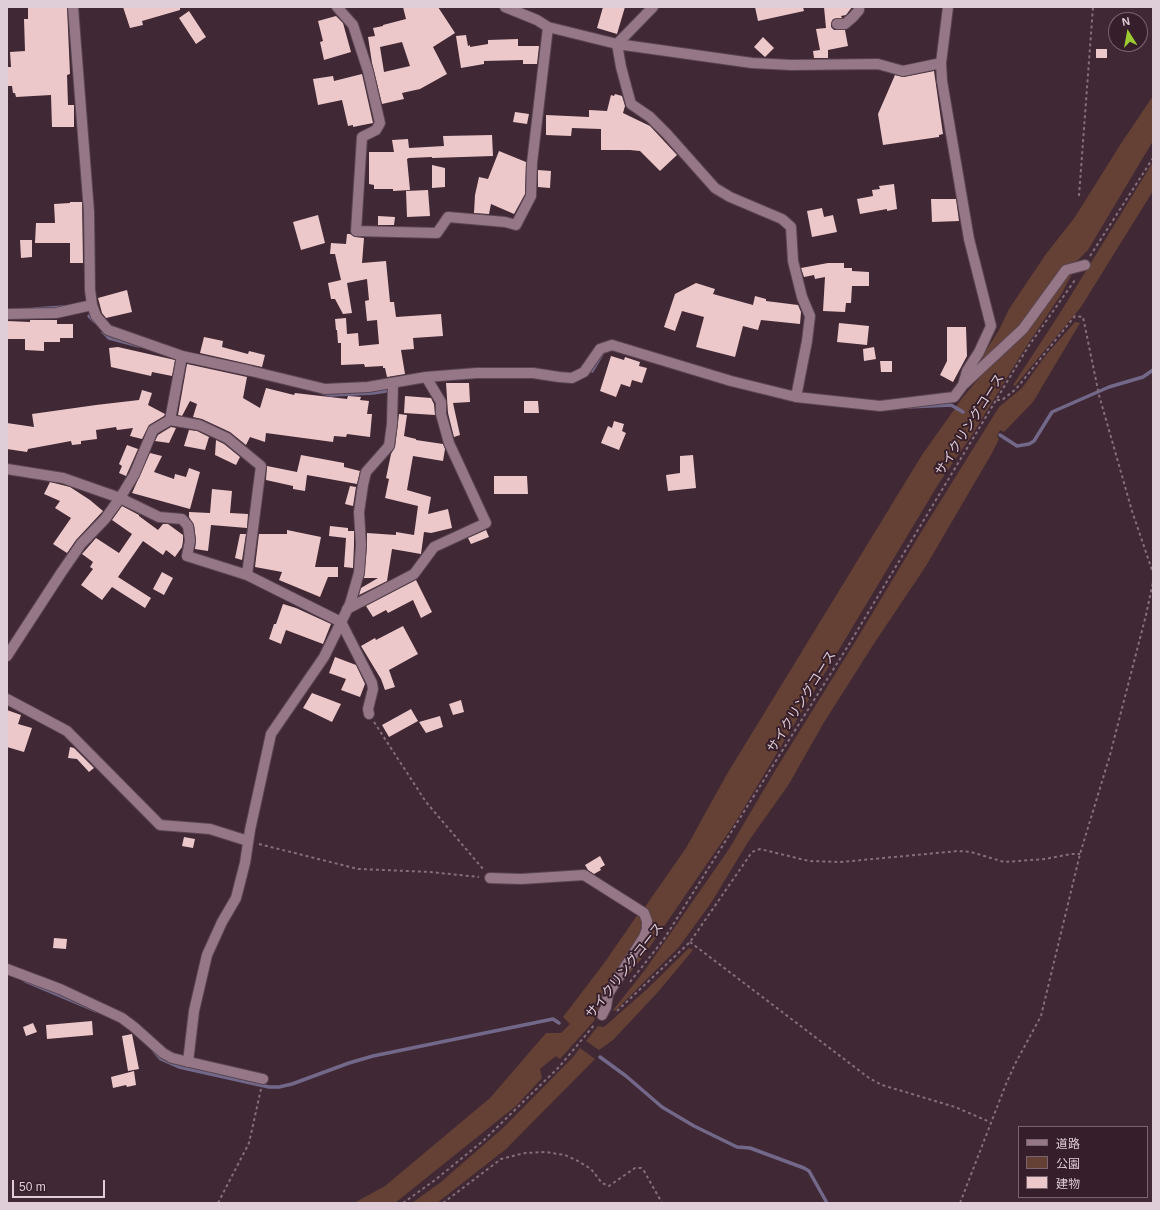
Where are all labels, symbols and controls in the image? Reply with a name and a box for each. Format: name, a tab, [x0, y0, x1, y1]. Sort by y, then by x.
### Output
north arrow	[1108, 12, 1148, 52]
text: N	[1121, 15, 1131, 28]
street label: サイクリングコース	[932, 371, 1008, 479]
street label: サイクリングコース	[764, 648, 840, 756]
street label: サイクリングコース	[583, 920, 667, 1022]
legend	[1018, 1126, 1148, 1198]
text: 道路	[1056, 1137, 1080, 1151]
text: 公園	[1056, 1157, 1080, 1171]
scale bar	[14, 1172, 107, 1198]
text: 建物	[1056, 1177, 1080, 1191]
text: 50 m	[19, 1180, 46, 1194]

